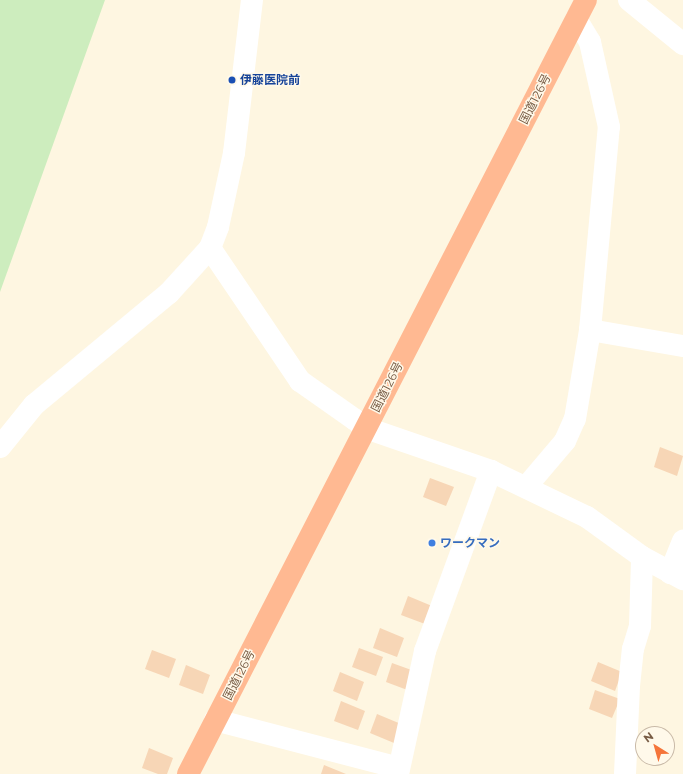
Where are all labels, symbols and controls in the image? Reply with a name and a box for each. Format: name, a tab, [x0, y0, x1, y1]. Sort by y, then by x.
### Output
street label: 国道126号	[516, 71, 554, 127]
place label: 伊藤医院前	[240, 73, 300, 87]
marker: 伊藤医院前	[227, 75, 237, 85]
street label: 国道126号	[368, 359, 406, 415]
place label: ワークマン	[440, 536, 500, 550]
marker: ワークマン	[427, 538, 437, 548]
street label: 国道126号	[220, 647, 258, 703]
north arrow	[635, 726, 675, 766]
text: N	[641, 729, 656, 745]

